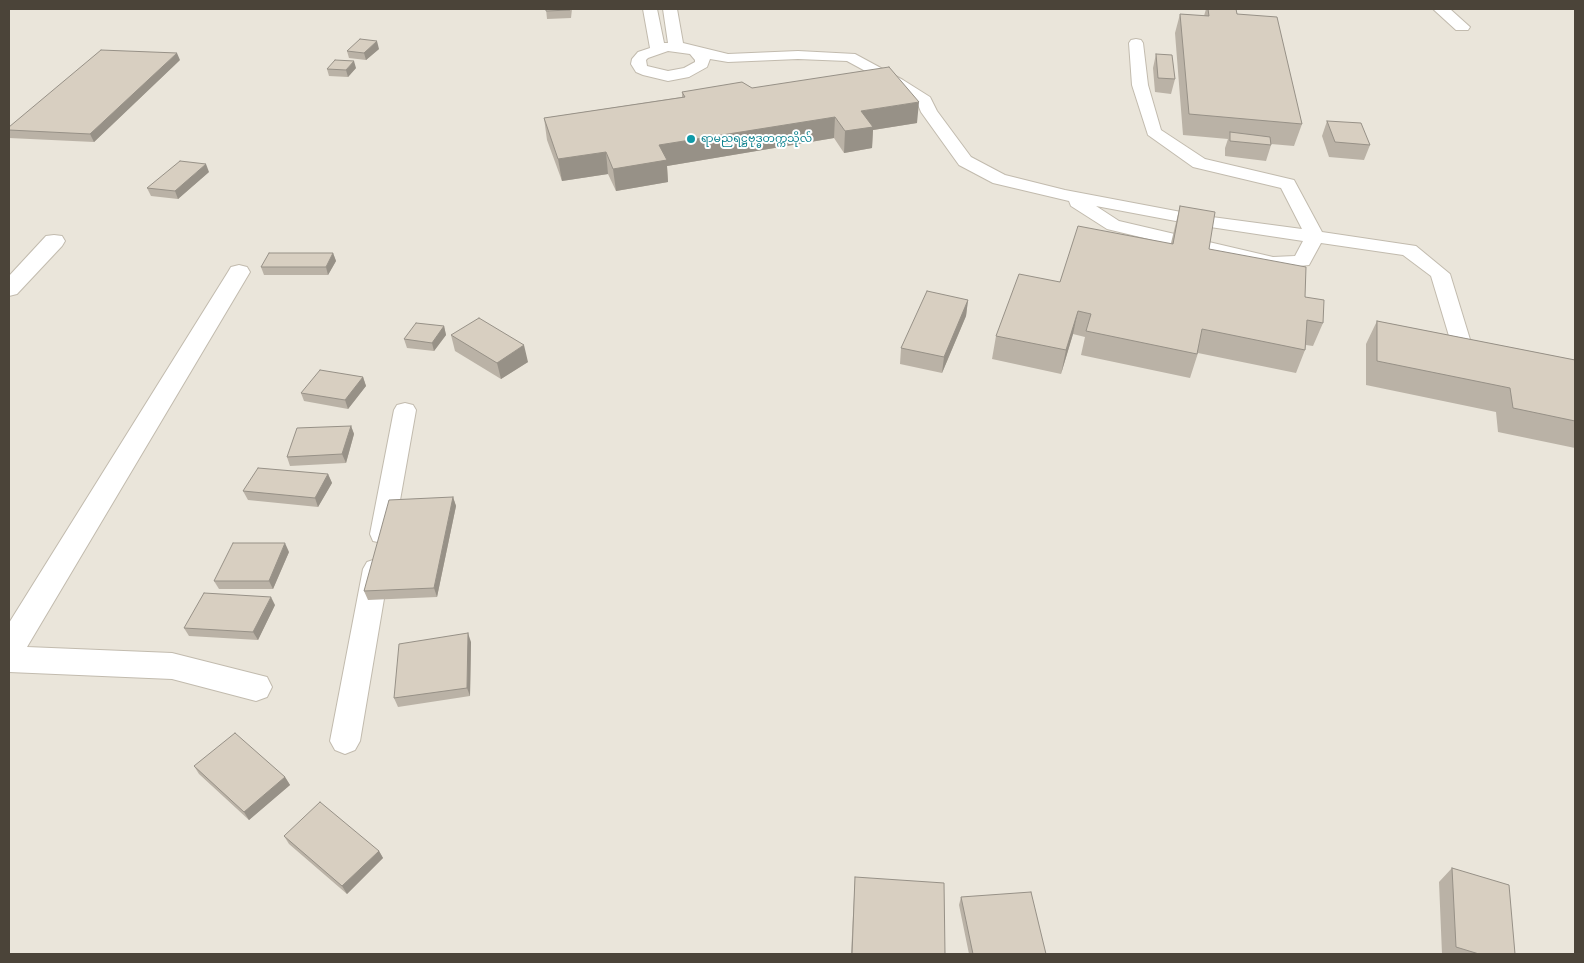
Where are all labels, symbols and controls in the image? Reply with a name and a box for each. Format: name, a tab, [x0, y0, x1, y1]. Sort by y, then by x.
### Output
place label: ရာမညရဋ္ဌဗုဒ္ဓတက္ကသိုလ်	[701, 132, 812, 146]
marker: ရာမညရဋ္ဌဗုဒ္ဓတက္ကသိုလ်	[685, 133, 697, 145]

